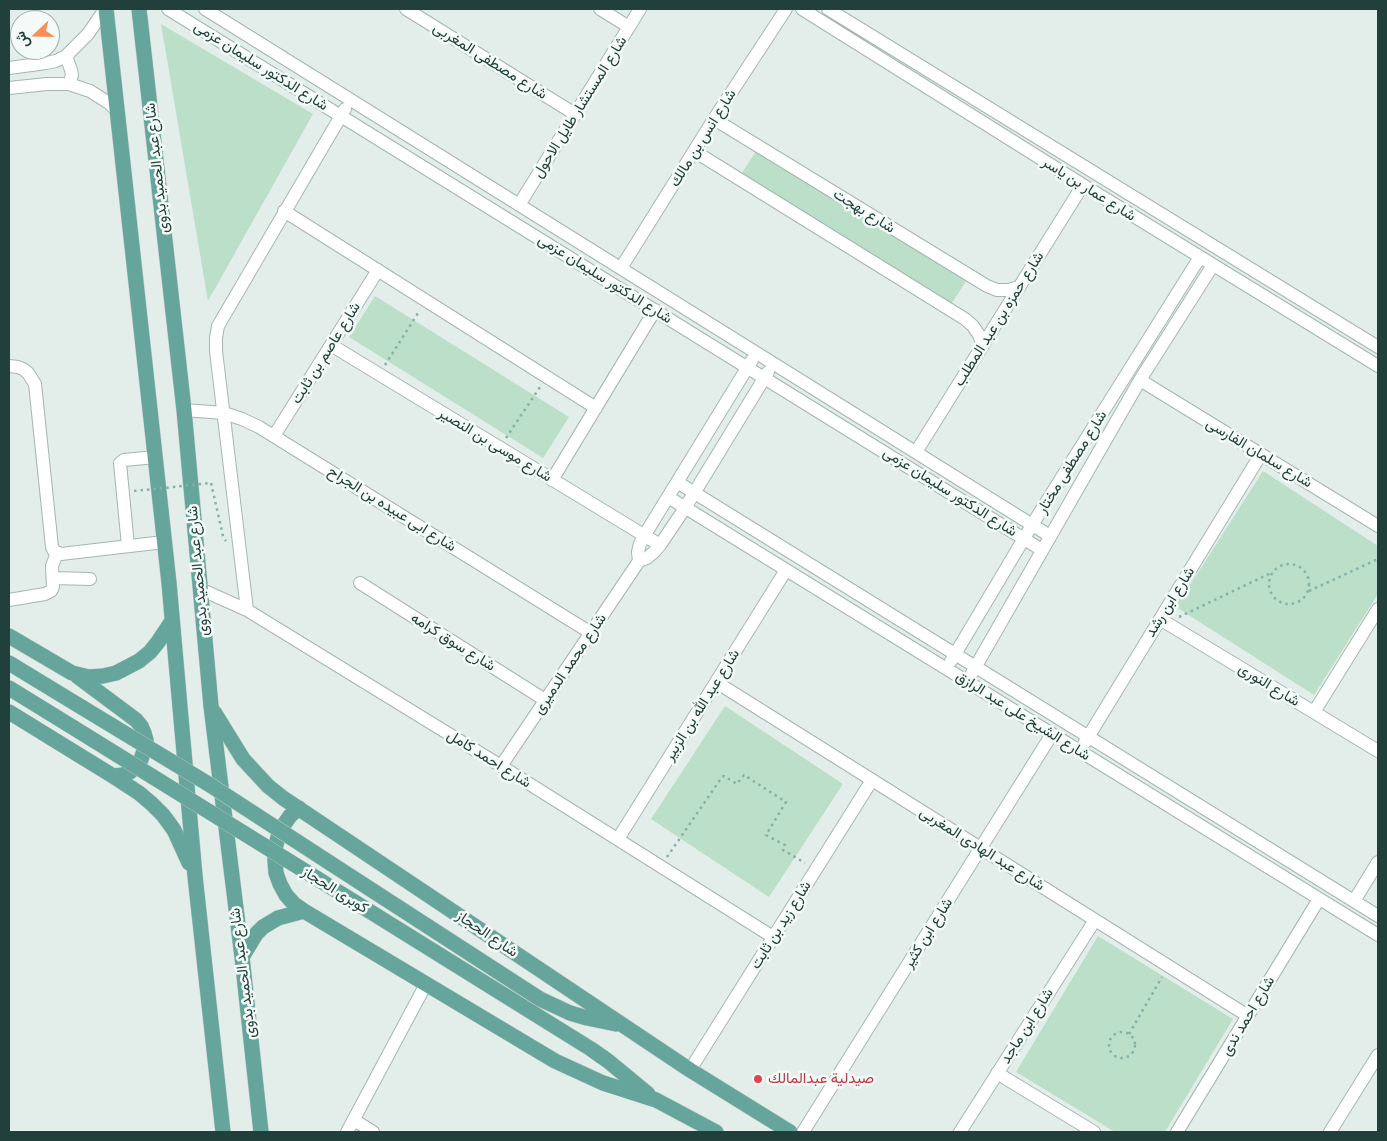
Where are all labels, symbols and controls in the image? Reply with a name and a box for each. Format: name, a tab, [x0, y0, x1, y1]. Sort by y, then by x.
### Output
north arrow	[10, 10, 60, 60]
street label: شارع الدكتور سليمان عزمى	[191, 17, 331, 115]
street label: شارع مصطفى المغربى	[430, 19, 550, 103]
text: ش	[11, 29, 33, 51]
street label: شارع المستشار طايل الاحول	[529, 33, 631, 181]
street label: شارع انس بن مالك	[666, 86, 740, 190]
street label: شارع عبد الحميد بدوى	[141, 102, 173, 234]
street label: شارع عمار بن ياسر	[1039, 153, 1139, 225]
street label: شارع بهجت	[830, 185, 898, 237]
street label: شارع الدكتور سليمان عزمى	[535, 230, 675, 328]
street label: شارع حمزه بن عبد المطلب	[950, 248, 1048, 390]
street label: شارع عاصم بن ثابت	[287, 299, 365, 407]
street label: شارع موسى بن النصير	[435, 404, 555, 486]
street label: شارع مصطفى مختار	[1033, 407, 1111, 517]
street label: شارع سلمان الفارسى	[1203, 414, 1315, 492]
street label: شارع الدكتور سليمان عزمى	[880, 443, 1020, 541]
street label: شارع ابى عبيده بن الجراح	[325, 462, 459, 556]
street label: شارع عبد الحميد بدوى	[183, 505, 213, 637]
street label: شارع ابن رشد	[1141, 564, 1199, 640]
street label: شارع سوق كرامه	[407, 609, 499, 675]
street label: شارع محمد الدميرى	[530, 610, 610, 718]
street label: شارع عبد الله بن الزبير	[660, 646, 744, 764]
street label: شارع النورى	[1235, 660, 1303, 710]
street label: شارع الشيخ على عبد الرازق	[952, 667, 1094, 765]
street label: شارع احمد كامل	[444, 726, 534, 792]
street label: شارع عبد الهادى المغربى	[916, 803, 1048, 895]
street label: كوبرى الحجاز	[299, 863, 371, 917]
street label: شارع زيد بن ثابت	[747, 878, 815, 972]
street label: شارع ابن كثير	[899, 895, 957, 971]
street label: شارع عبد الحميد بدوى	[226, 907, 260, 1039]
street label: شارع الحجاز	[453, 907, 521, 961]
street label: شارع احمد ندى	[1217, 973, 1279, 1059]
street label: شارع ابن ماجد	[997, 985, 1057, 1067]
place label: صيدلية عبدالمالك	[768, 1070, 874, 1088]
marker: صيدلية عبدالمالك	[752, 1073, 764, 1085]

